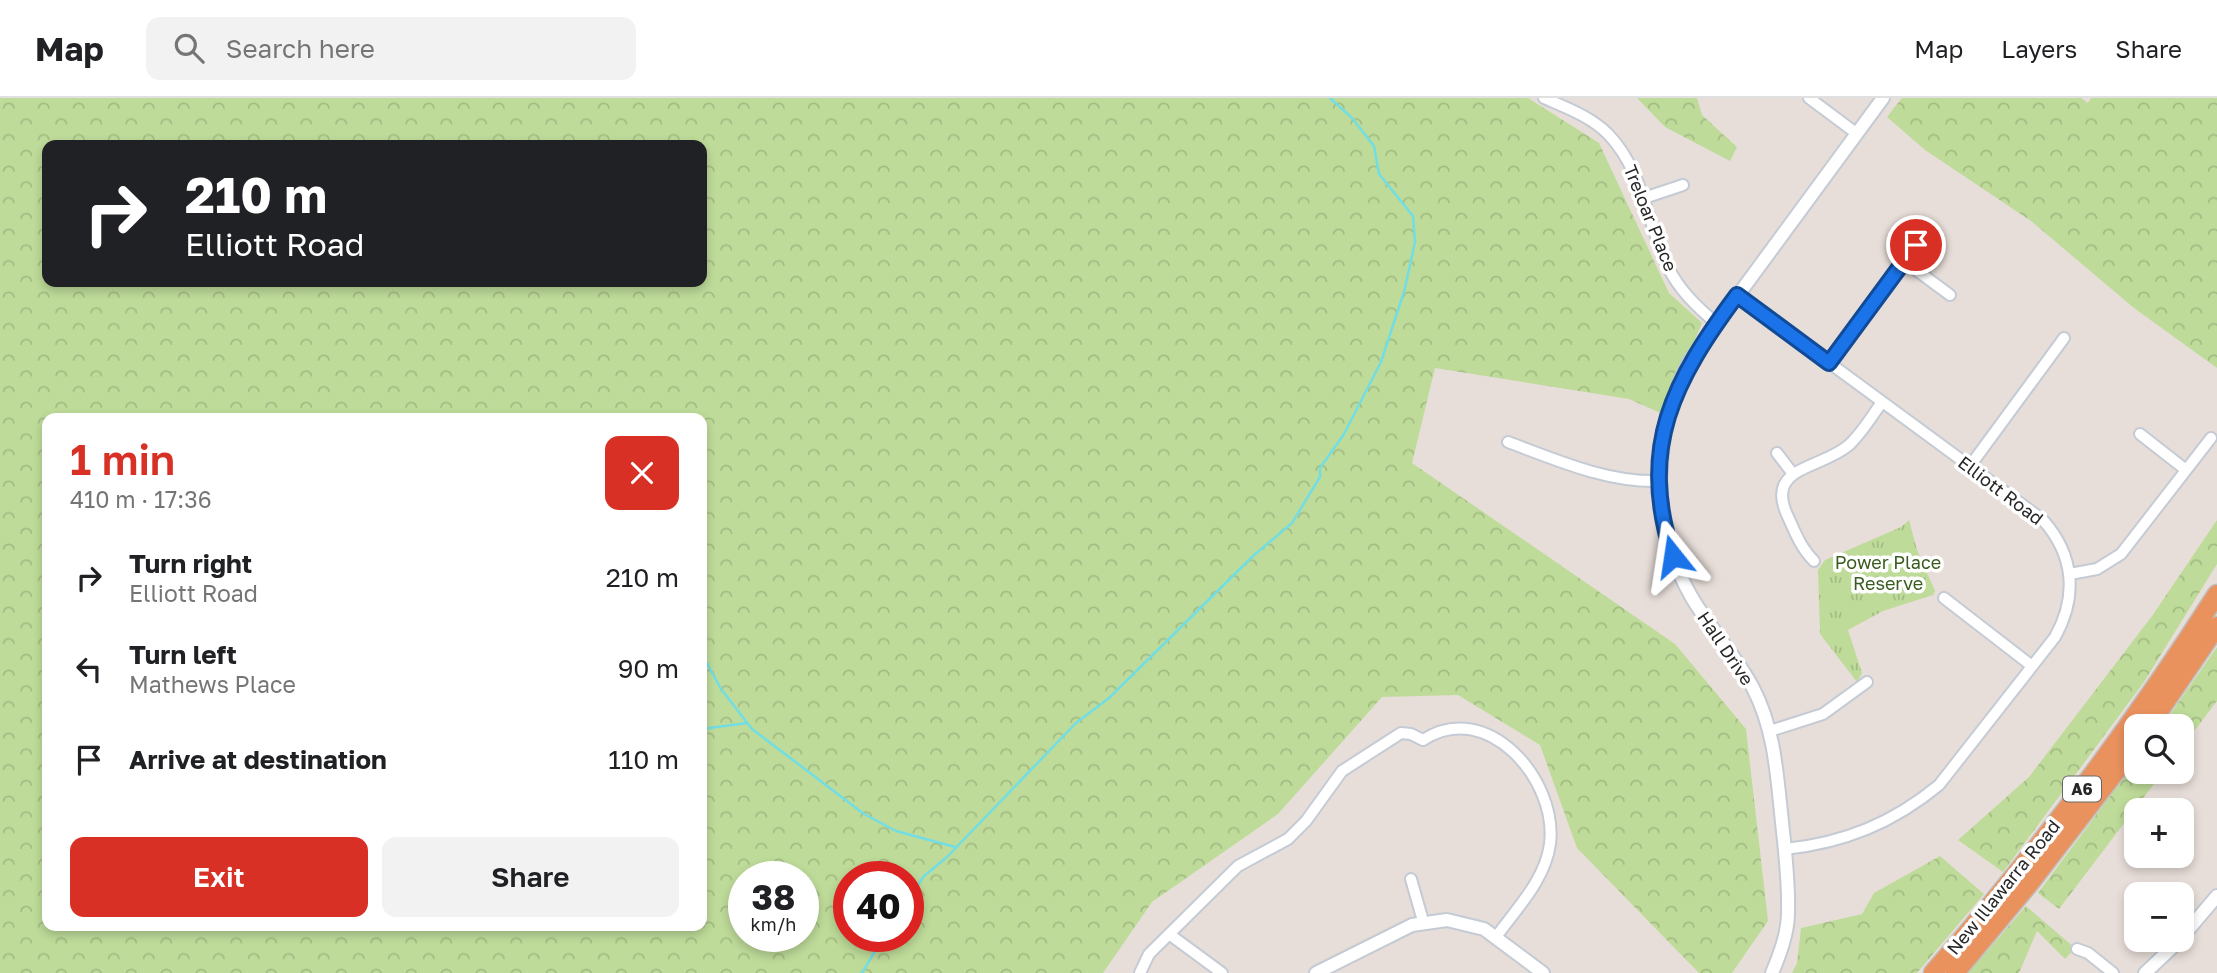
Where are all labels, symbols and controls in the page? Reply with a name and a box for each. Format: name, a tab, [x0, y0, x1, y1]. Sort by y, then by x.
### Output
search box	[146, 17, 636, 80]
text: Map	[35, 29, 104, 68]
icon: search	[170, 29, 208, 67]
text: Search here	[226, 33, 375, 64]
text: Map	[1914, 34, 1963, 63]
text: Layers	[2001, 34, 2077, 63]
text: Share	[2115, 34, 2182, 63]
street label: Treloar Place	[1620, 162, 1682, 274]
text: 210 m	[185, 165, 327, 224]
icon: right	[70, 168, 161, 259]
pin	[1886, 215, 1946, 275]
text: Elliott Road	[185, 225, 364, 263]
icon: arrive	[1897, 226, 1935, 264]
text: 1 min	[70, 434, 175, 484]
button: close	[605, 436, 679, 510]
street label: Elliott Road	[1954, 451, 2048, 529]
text: 410 m · 17:36	[70, 485, 212, 513]
position arrow	[1636, 519, 1710, 593]
text: Turn right	[129, 548, 252, 579]
park label: Power Place Reserve	[1835, 551, 1941, 594]
icon: right	[70, 559, 108, 597]
text: 210 m	[606, 562, 679, 593]
text: Elliott Road	[129, 579, 258, 607]
street label: Hall Drive	[1693, 607, 1759, 689]
text: Turn left	[129, 639, 237, 670]
icon: left	[70, 650, 108, 688]
text: 90 m	[618, 653, 679, 684]
text: Mathews Place	[129, 670, 296, 698]
map controls	[2124, 714, 2194, 952]
button: search	[2124, 714, 2194, 784]
icon: arrive	[70, 741, 108, 779]
text: Arrive at destination	[129, 744, 387, 775]
text: 110 m	[608, 744, 679, 775]
road number: A6	[2063, 776, 2101, 802]
button: +	[2124, 798, 2194, 868]
street label: New Illawarra Road	[1942, 815, 2064, 959]
button: Exit	[70, 837, 368, 917]
button: Share	[382, 837, 679, 917]
speed limit sign: 40	[833, 861, 924, 952]
text: 38	[752, 876, 795, 918]
button: −	[2124, 882, 2194, 952]
text: km/h	[751, 913, 796, 935]

